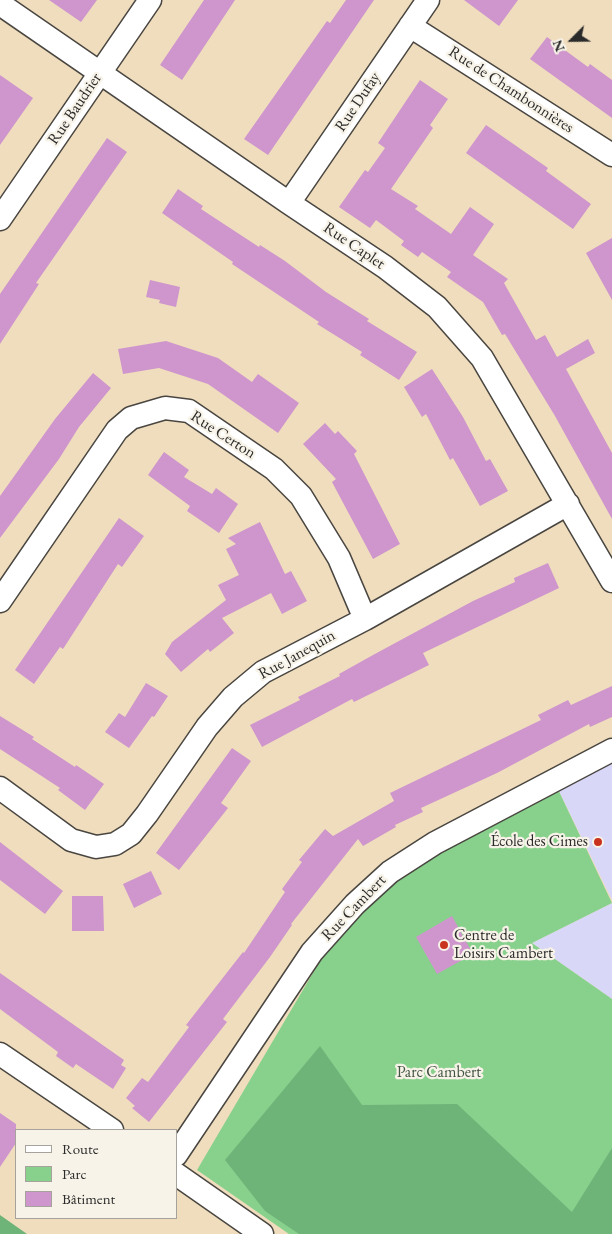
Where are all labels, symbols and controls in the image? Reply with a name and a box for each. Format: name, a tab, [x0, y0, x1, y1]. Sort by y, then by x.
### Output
north arrow	[547, 15, 597, 65]
text: N	[548, 37, 569, 55]
street label: Rue de Chambonnières	[445, 42, 577, 138]
street label: Rue Baudrier	[44, 69, 106, 149]
street label: Rue Dufay	[331, 69, 385, 135]
street label: Rue Caplet	[320, 218, 388, 274]
street label: Rue Certon	[187, 407, 259, 463]
street label: Rue Janequin	[255, 626, 339, 684]
place label: École des Cimes	[490, 832, 588, 852]
marker: École des Cimes	[592, 836, 604, 848]
street label: Rue Cambert	[318, 871, 390, 945]
place label: Centre de Loisirs Cambert	[454, 926, 553, 964]
marker: Centre de Loisirs Cambert	[438, 939, 450, 951]
park label: Parc Cambert	[397, 1063, 481, 1083]
legend	[15, 1129, 178, 1219]
text: Route	[62, 1139, 99, 1158]
text: Parc	[62, 1164, 87, 1183]
text: Bâtiment	[62, 1189, 115, 1208]

